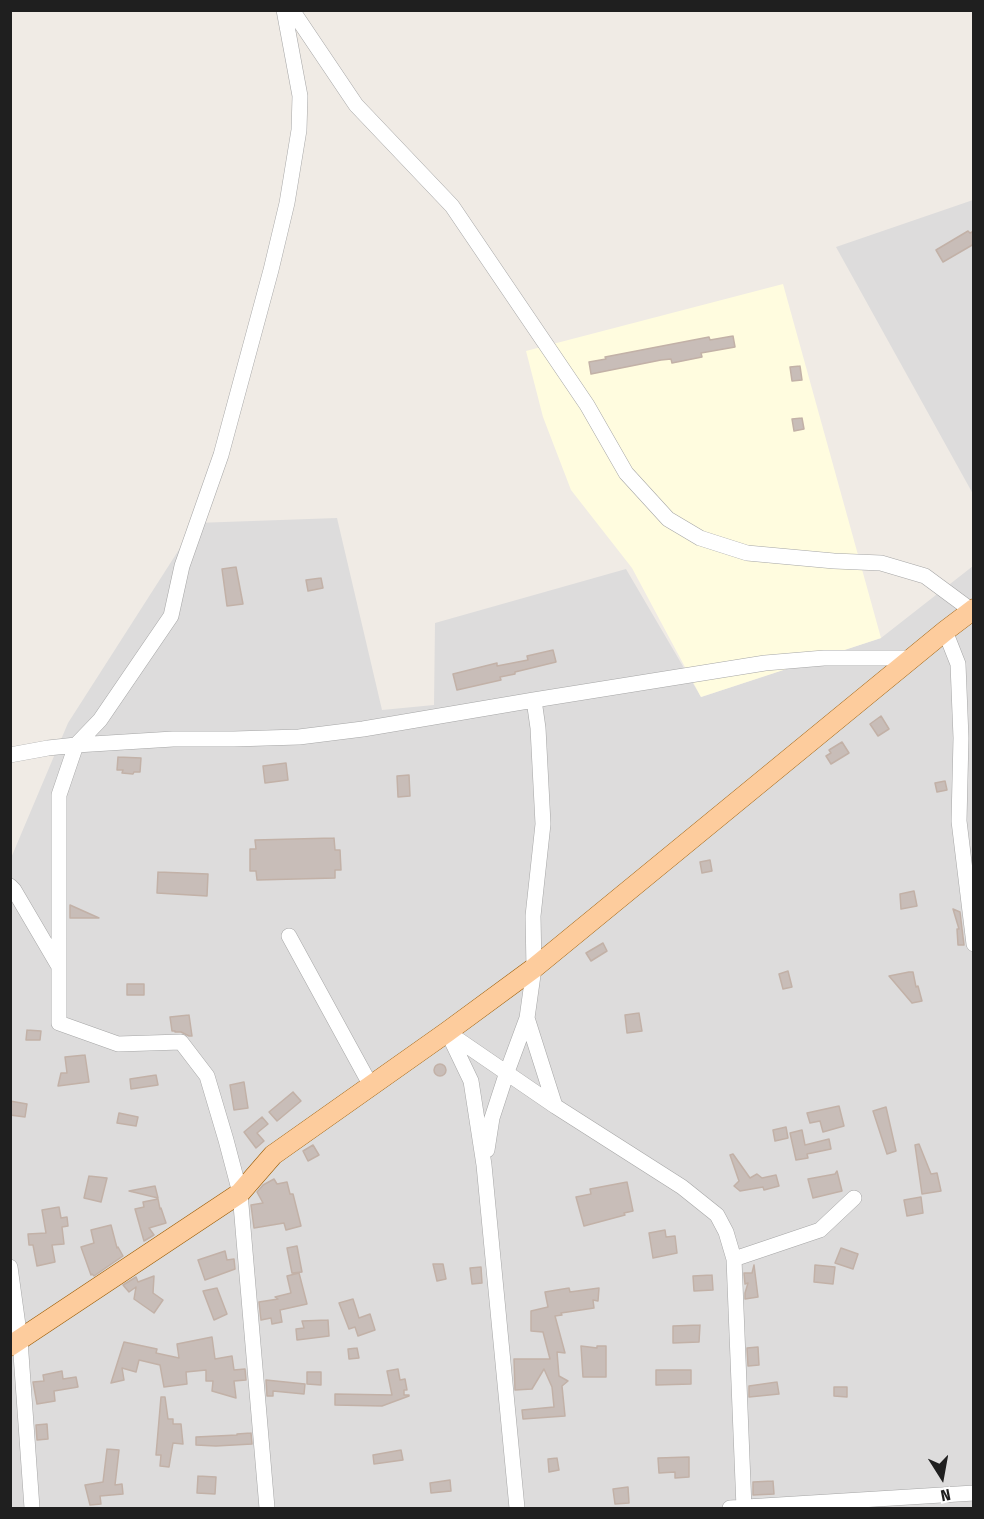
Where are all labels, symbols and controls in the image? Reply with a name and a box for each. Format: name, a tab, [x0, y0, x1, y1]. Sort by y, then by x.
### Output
north arrow	[912, 1447, 972, 1507]
text: N	[939, 1485, 952, 1505]

